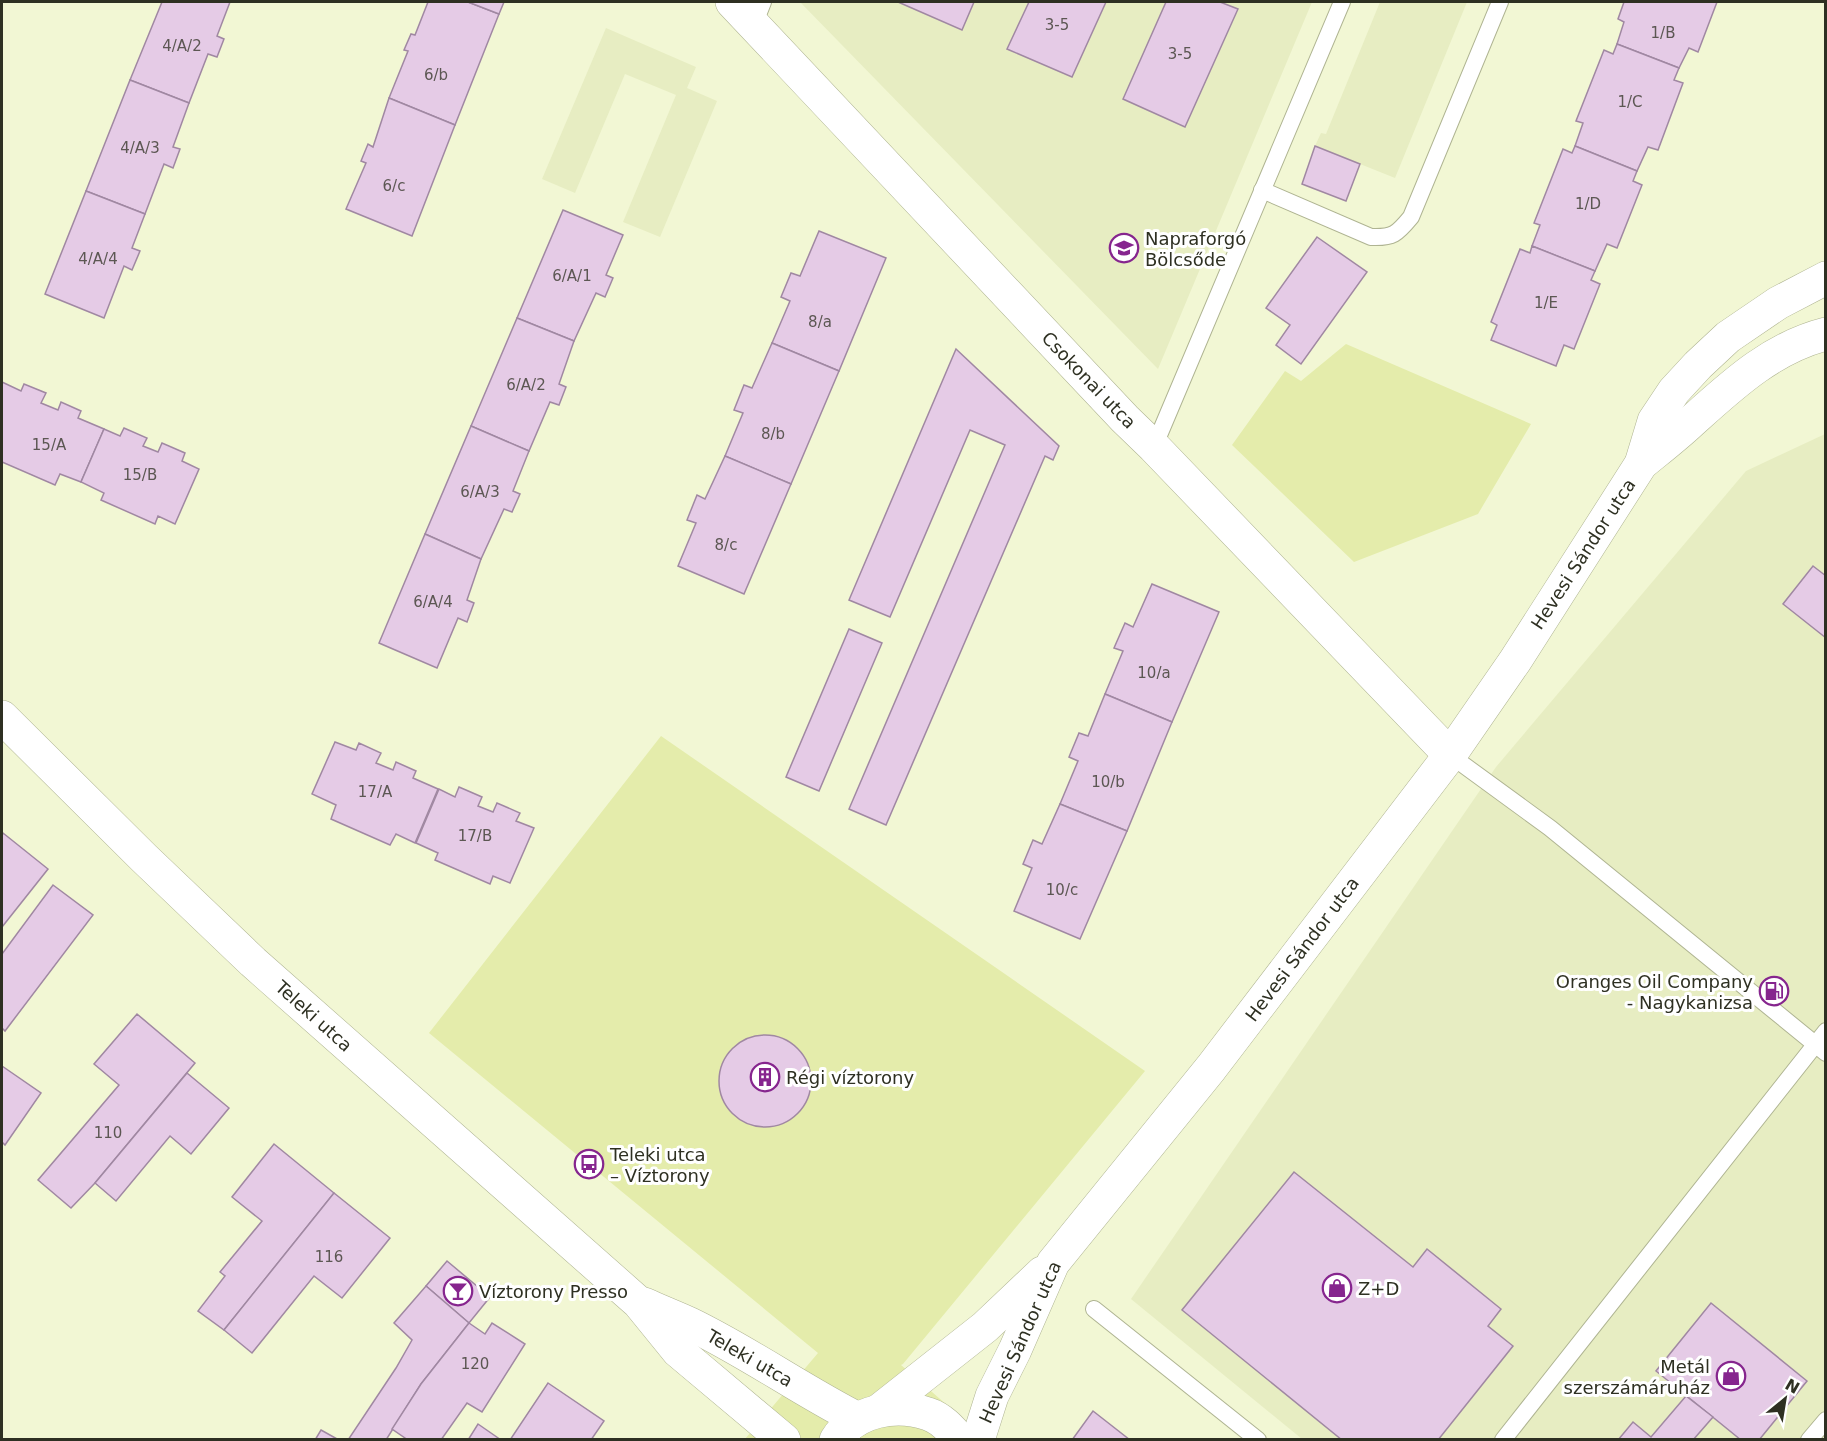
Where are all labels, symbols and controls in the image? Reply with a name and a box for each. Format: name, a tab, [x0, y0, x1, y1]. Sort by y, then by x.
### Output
house number: 3-5	[1045, 16, 1069, 34]
house number: 1/B	[1651, 24, 1675, 42]
house number: 4/A/2	[162, 37, 202, 55]
house number: 3-5	[1168, 45, 1192, 63]
house number: 6/b	[424, 66, 448, 84]
house number: 1/C	[1617, 93, 1643, 111]
house number: 4/A/3	[120, 139, 160, 157]
house number: 6/c	[383, 177, 405, 195]
house number: 1/D	[1575, 195, 1601, 213]
place label: Napraforgó Bölcsőde	[1145, 228, 1246, 270]
school or university icon: Napraforgó Bölcsőde	[1108, 232, 1140, 264]
house number: 4/A/4	[78, 250, 118, 268]
house number: 6/A/1	[552, 267, 592, 285]
house number: 1/E	[1534, 294, 1558, 312]
house number: 8/a	[808, 313, 832, 331]
street label: Csokonai utca	[1038, 327, 1140, 433]
house number: 6/A/2	[506, 376, 546, 394]
house number: 8/b	[761, 425, 785, 443]
house number: 15/A	[32, 436, 67, 454]
house number: 15/B	[123, 466, 157, 484]
street label: Hevesi Sándor utca	[1526, 475, 1640, 633]
house number: 6/A/3	[460, 483, 500, 501]
house number: 8/c	[715, 536, 737, 554]
house number: 6/A/4	[413, 593, 453, 611]
house number: 10/a	[1137, 664, 1171, 682]
house number: 10/b	[1091, 773, 1125, 791]
house number: 17/A	[358, 783, 393, 801]
house number: 17/B	[458, 827, 492, 845]
street label: Hevesi Sándor utca	[1241, 873, 1363, 1025]
house number: 10/c	[1046, 881, 1078, 899]
place label: Oranges Oil Company - Nagykanizsa	[1556, 971, 1753, 1013]
fuel station icon: Oranges Oil Company - Nagykanizsa	[1758, 975, 1790, 1007]
street label: Teleki utca	[271, 976, 357, 1056]
building icon: Régi víztorony	[749, 1061, 781, 1093]
place label: Régi víztorony	[786, 1067, 915, 1088]
house number: 110	[94, 1124, 122, 1142]
place label: Teleki utca – Víztorony	[609, 1144, 710, 1186]
bus stop icon: Teleki utca – Víztorony	[573, 1148, 605, 1180]
house number: 116	[315, 1248, 343, 1266]
street label: Hevesi Sándor utca	[975, 1258, 1065, 1426]
shop icon: Z+D	[1321, 1272, 1353, 1304]
bar icon: Víztorony Presso	[442, 1275, 474, 1307]
place label: Z+D	[1358, 1278, 1399, 1299]
place label: Víztorony Presso	[479, 1281, 628, 1302]
street label: Teleki utca	[702, 1325, 797, 1391]
house number: 120	[461, 1355, 489, 1373]
place label: Metál szerszámáruház	[1564, 1356, 1710, 1398]
shop icon: Metál szerszámáruház	[1715, 1360, 1747, 1392]
north arrow	[1755, 1369, 1815, 1429]
text: N	[1782, 1375, 1803, 1398]

